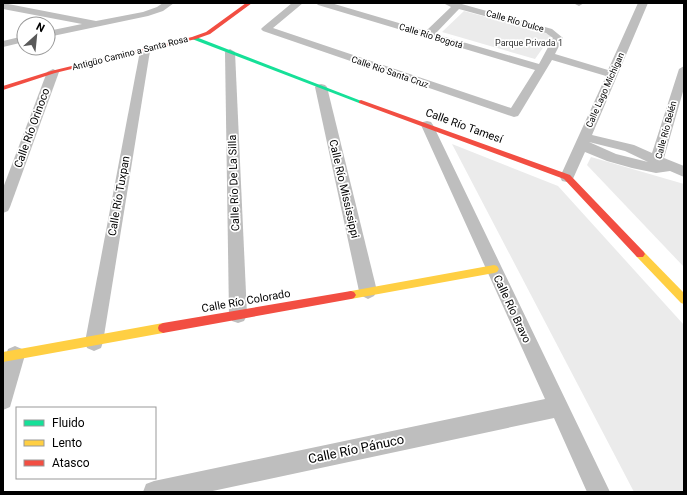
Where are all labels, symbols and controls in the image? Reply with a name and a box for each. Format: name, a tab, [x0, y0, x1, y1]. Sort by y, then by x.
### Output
street label: Calle Río Dulce	[485, 8, 545, 34]
north arrow	[16, 16, 56, 56]
text: N	[34, 20, 47, 35]
street label: Calle Río Bogotá	[398, 22, 464, 50]
street label: Antigüo Camino a Santa Rosa	[71, 34, 189, 72]
park label: Parque Privada 1	[495, 38, 563, 48]
street label: Calle Lago Michigan	[584, 51, 626, 129]
street label: Calle Río Santa Cruz	[350, 54, 430, 90]
street label: Calle Río Orinoco	[12, 86, 52, 170]
street label: Calle Río Belén	[653, 100, 679, 160]
street label: Calle Río Tamesí	[424, 106, 506, 146]
street label: Calle Río De La Silla	[226, 135, 242, 231]
street label: Calle Río Mississippi	[326, 138, 362, 240]
street label: Calle Río Tuxpan	[106, 155, 132, 237]
street label: Calle Río Bravo	[491, 273, 533, 345]
street label: Calle Río Colorado	[201, 287, 291, 315]
legend	[16, 407, 156, 479]
text: Fluido	[52, 416, 85, 430]
street label: Calle Río Pánuco	[307, 432, 405, 466]
text: Lento	[52, 436, 82, 450]
text: Atasco	[52, 456, 90, 470]

